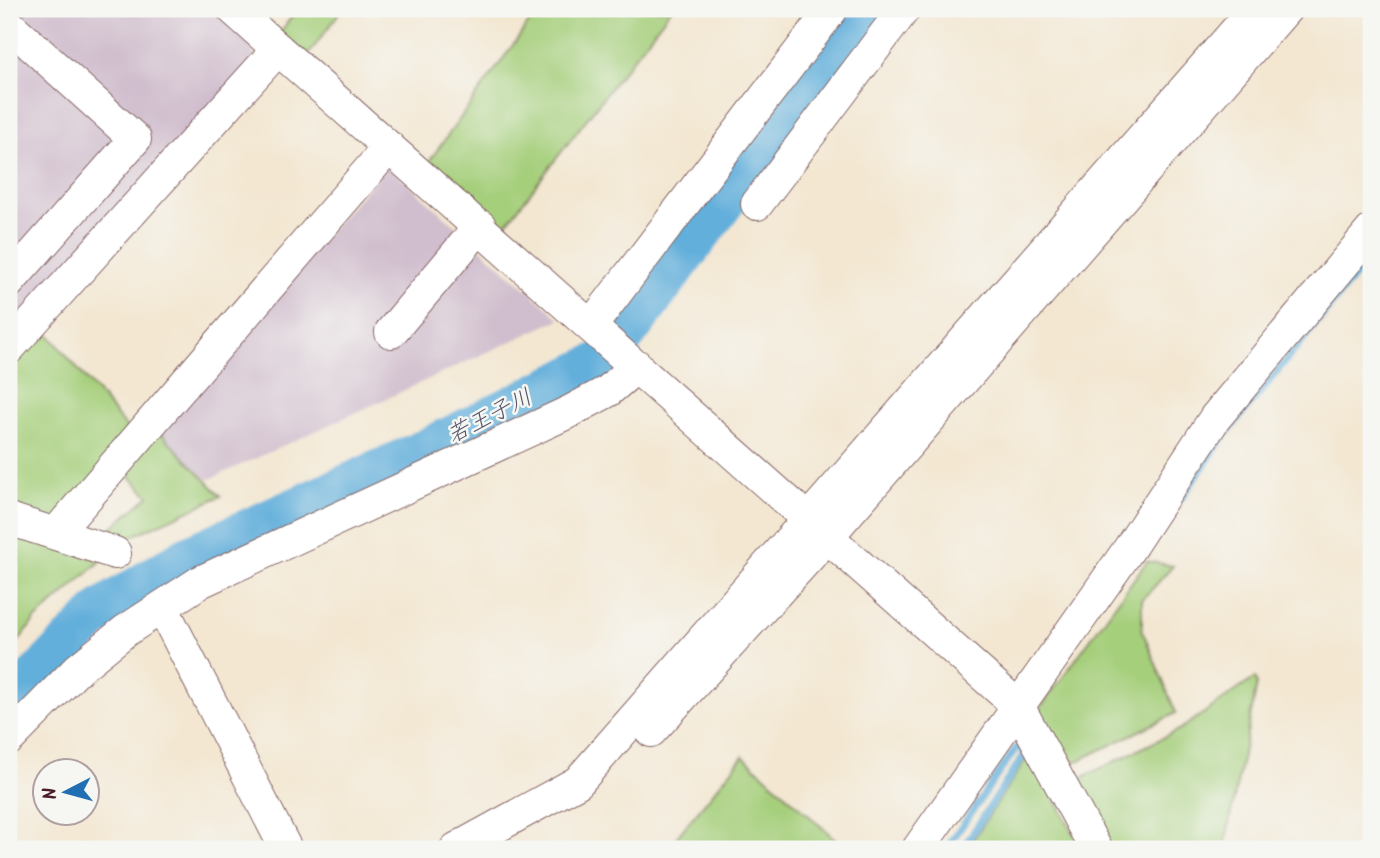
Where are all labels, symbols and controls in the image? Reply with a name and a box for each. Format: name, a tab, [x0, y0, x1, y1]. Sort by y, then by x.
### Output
water label: 若王子川	[441, 380, 539, 454]
north arrow	[32, 756, 102, 826]
text: N	[36, 786, 67, 801]

